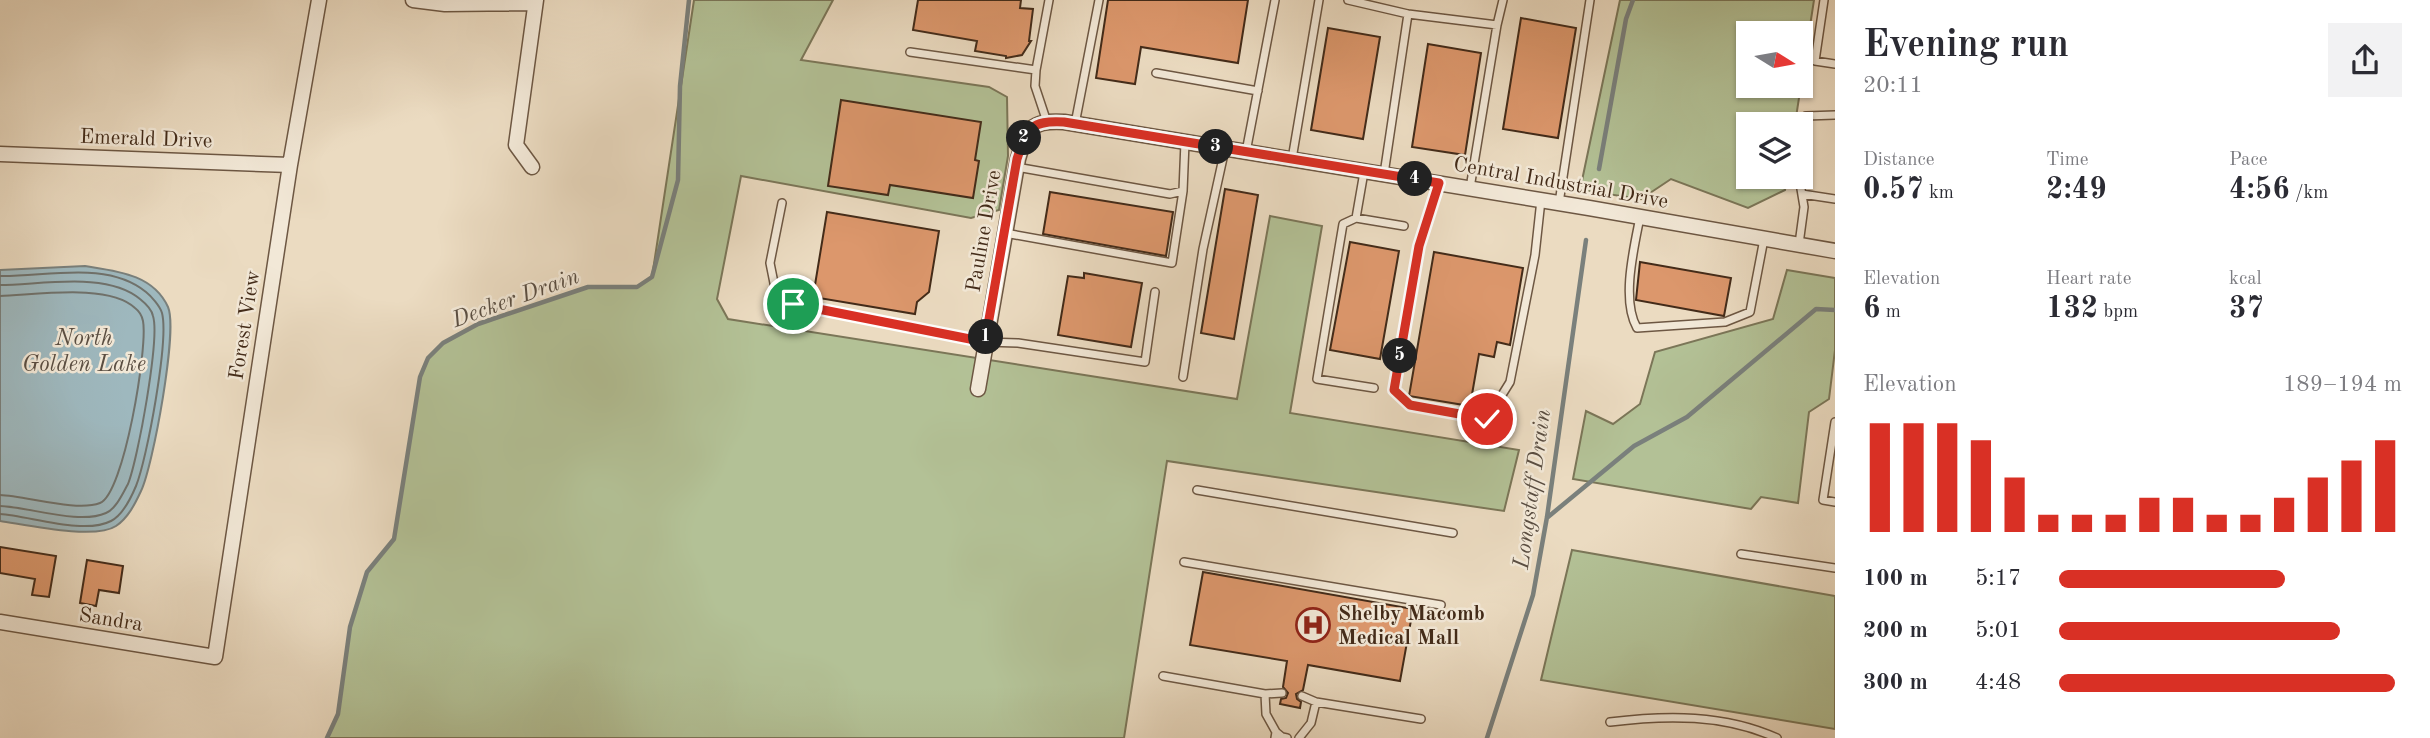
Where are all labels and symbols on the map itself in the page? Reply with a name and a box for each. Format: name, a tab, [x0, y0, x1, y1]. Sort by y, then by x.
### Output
north arrow	[1736, 21, 1813, 98]
pin: 2	[1006, 120, 1042, 156]
street label: Emerald Drive	[79, 127, 213, 152]
pin: 3	[1198, 130, 1234, 164]
street label: Central Industrial Drive	[1452, 154, 1670, 213]
pin: 4	[1398, 162, 1432, 196]
street label: Pauline Drive	[963, 169, 1006, 294]
water label: Decker Drain	[448, 265, 582, 332]
street label: Forest View	[226, 269, 265, 382]
pin	[763, 274, 823, 334]
pin: 1	[968, 320, 1004, 354]
water label: North Golden Lake	[22, 327, 146, 376]
pin: 5	[1382, 338, 1418, 374]
pin	[1457, 389, 1517, 449]
water label: Longstaff Drain	[1510, 408, 1556, 572]
place label: Shelby Macomb Medical Mall	[1338, 604, 1485, 649]
street label: Sandra	[77, 605, 144, 636]
hospital icon: Shelby Macomb Medical Mall	[1294, 606, 1332, 644]

